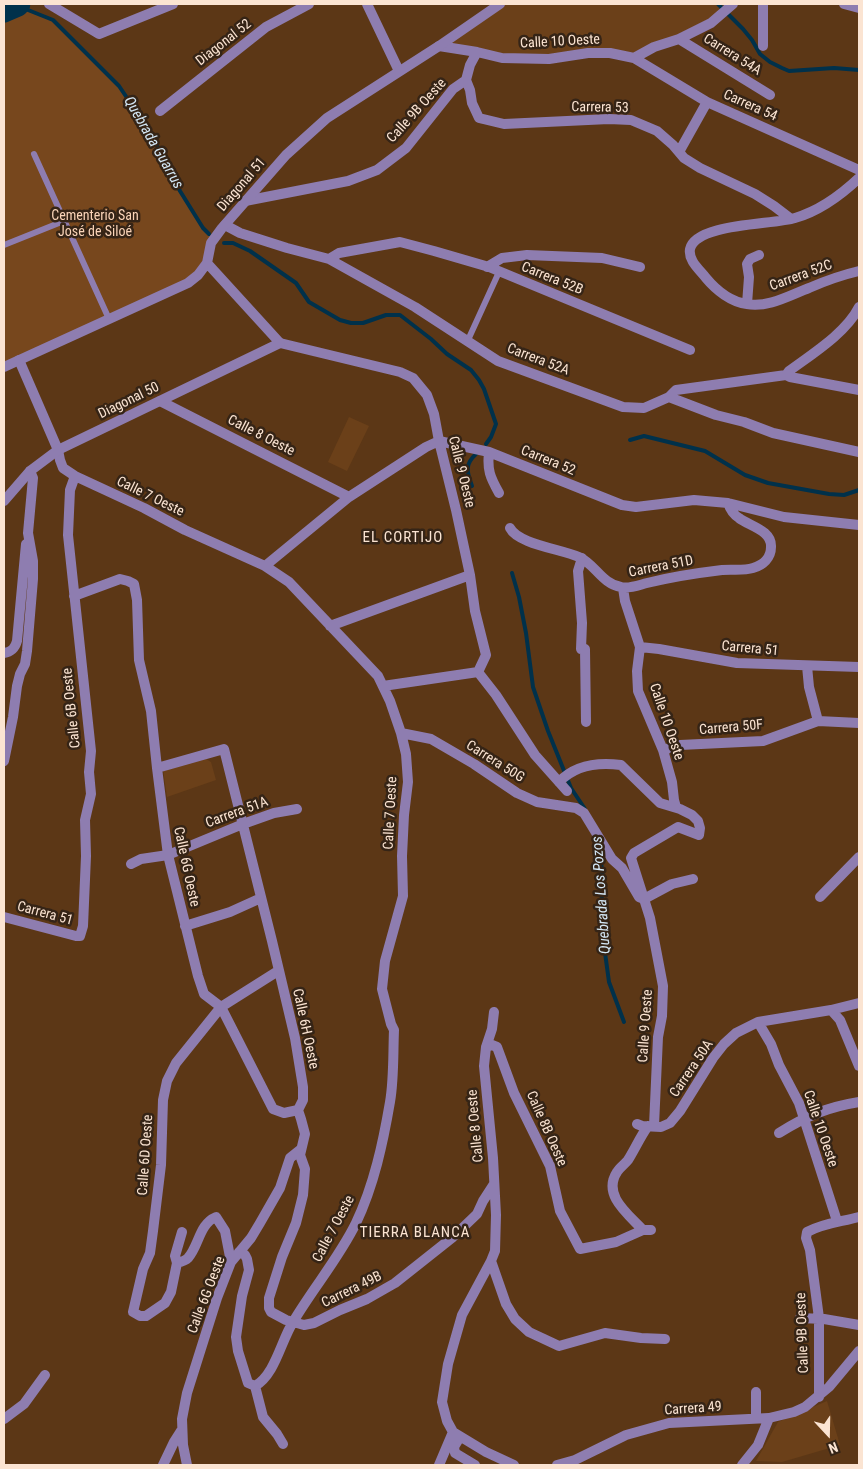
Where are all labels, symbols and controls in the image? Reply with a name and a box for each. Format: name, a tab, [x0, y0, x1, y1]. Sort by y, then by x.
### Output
street label: Diagonal 52	[193, 16, 255, 70]
street label: Carrera 54A	[700, 31, 764, 79]
street label: Calle 10 Oeste	[520, 32, 600, 52]
street label: Calle 9B Oeste	[384, 75, 450, 147]
street label: Carrera 54	[720, 87, 780, 125]
water label: Quebrada Guarrus	[119, 94, 187, 192]
street label: Carrera 53	[571, 99, 629, 117]
street label: Diagonal 51	[214, 155, 270, 215]
park label: Cementerio San José de Siloé	[51, 208, 139, 240]
street label: Carrera 52C	[767, 257, 835, 295]
street label: Carrera 52B	[519, 259, 585, 299]
street label: Carrera 52A	[504, 340, 572, 380]
street label: Diagonal 50	[96, 379, 162, 423]
street label: Calle 8 Oeste	[225, 412, 297, 460]
street label: Calle 9 Oeste	[444, 435, 478, 509]
street label: Carrera 52	[518, 442, 578, 480]
street label: Calle 7 Oeste	[113, 473, 187, 521]
district label: EL CORTIJO	[361, 529, 445, 547]
street label: Carrera 51D	[627, 553, 695, 581]
street label: Carrera 51	[721, 638, 779, 660]
street label: Calle 6B Oeste	[59, 667, 85, 749]
street label: Calle 10 Oeste	[645, 681, 687, 763]
street label: Carrera 50F	[698, 717, 764, 739]
street label: Carrera 50G	[463, 737, 527, 787]
street label: Calle 7 Oeste	[381, 776, 401, 850]
street label: Carrera 51A	[203, 794, 271, 832]
street label: Calle 6G Oeste	[169, 825, 203, 909]
water label: Quebrada Los Pozos	[589, 835, 615, 955]
street label: Carrera 51	[15, 898, 75, 930]
street label: Calle 6H Oeste	[288, 987, 322, 1071]
street label: Calle 9 Oeste	[635, 989, 657, 1063]
street label: Carrera 50A	[667, 1037, 717, 1101]
street label: Calle 10 Oeste	[799, 1088, 841, 1170]
street label: Calle 8 Oeste	[464, 1089, 488, 1163]
street label: Calle 8B Oeste	[522, 1089, 570, 1169]
street label: Calle 6D Oeste	[135, 1114, 157, 1196]
street label: Calle 7 Oeste	[309, 1193, 359, 1265]
district label: TIERRA BLANCA	[358, 1224, 472, 1242]
street label: Calle 6G Oeste	[185, 1254, 229, 1336]
street label: Carrera 49B	[319, 1268, 385, 1312]
street label: Calle 9B Oeste	[793, 1292, 813, 1374]
street label: Carrera 49	[664, 1399, 722, 1419]
north arrow	[803, 1409, 853, 1459]
text: N	[827, 1439, 840, 1457]

